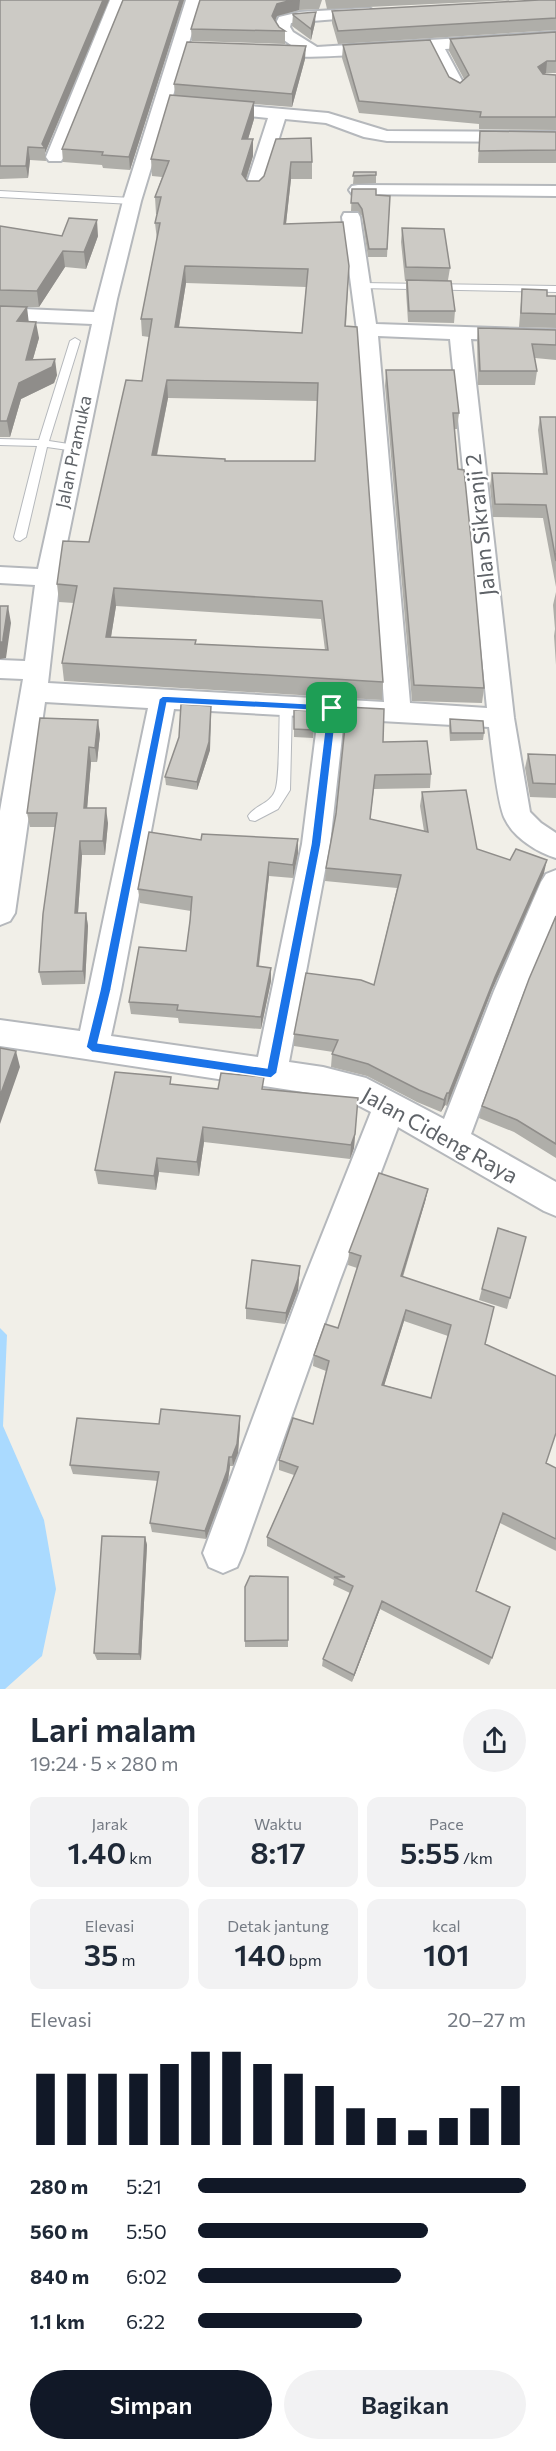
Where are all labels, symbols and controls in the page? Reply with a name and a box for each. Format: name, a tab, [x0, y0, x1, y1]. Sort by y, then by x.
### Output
street label: Jalan Pramuka	[50, 393, 96, 510]
street label: Jalan Sikranji 2	[459, 453, 500, 597]
pin	[306, 682, 357, 733]
icon: arrive	[315, 691, 348, 724]
street label: Jalan Cideng Raya	[358, 1081, 523, 1189]
text: Lari malam	[30, 1708, 196, 1749]
button: share	[463, 1709, 526, 1772]
text: 19:24 · 5 × 280 m	[30, 1751, 179, 1775]
text: Jarak	[92, 1814, 128, 1833]
text: Waktu	[254, 1814, 302, 1833]
text: Pace	[429, 1814, 464, 1833]
text: 1.40	[67, 1833, 126, 1870]
text: 8:17	[250, 1833, 306, 1870]
text: 5:55	[400, 1833, 460, 1870]
text: km	[126, 1848, 152, 1867]
text: /km	[460, 1848, 493, 1867]
text: Elevasi	[85, 1916, 134, 1935]
text: Detak jantung	[227, 1916, 329, 1935]
text: kcal	[432, 1916, 461, 1935]
text: 35	[84, 1935, 119, 1972]
text: 140	[234, 1935, 286, 1972]
text: 101	[423, 1935, 470, 1972]
text: m	[119, 1950, 136, 1969]
text: bpm	[286, 1950, 322, 1969]
text: Elevasi	[30, 2007, 92, 2031]
text: 20–27 m	[447, 2007, 526, 2031]
text: 280 m	[30, 2174, 88, 2198]
text: 5:21	[126, 2174, 162, 2198]
text: 560 m	[30, 2219, 89, 2243]
text: 5:50	[126, 2219, 167, 2243]
text: 840 m	[30, 2264, 89, 2288]
text: 6:02	[126, 2264, 167, 2288]
text: 1.1 km	[30, 2309, 85, 2333]
text: 6:22	[126, 2309, 165, 2333]
button: Simpan	[30, 2370, 272, 2439]
button: Bagikan	[284, 2370, 526, 2439]

